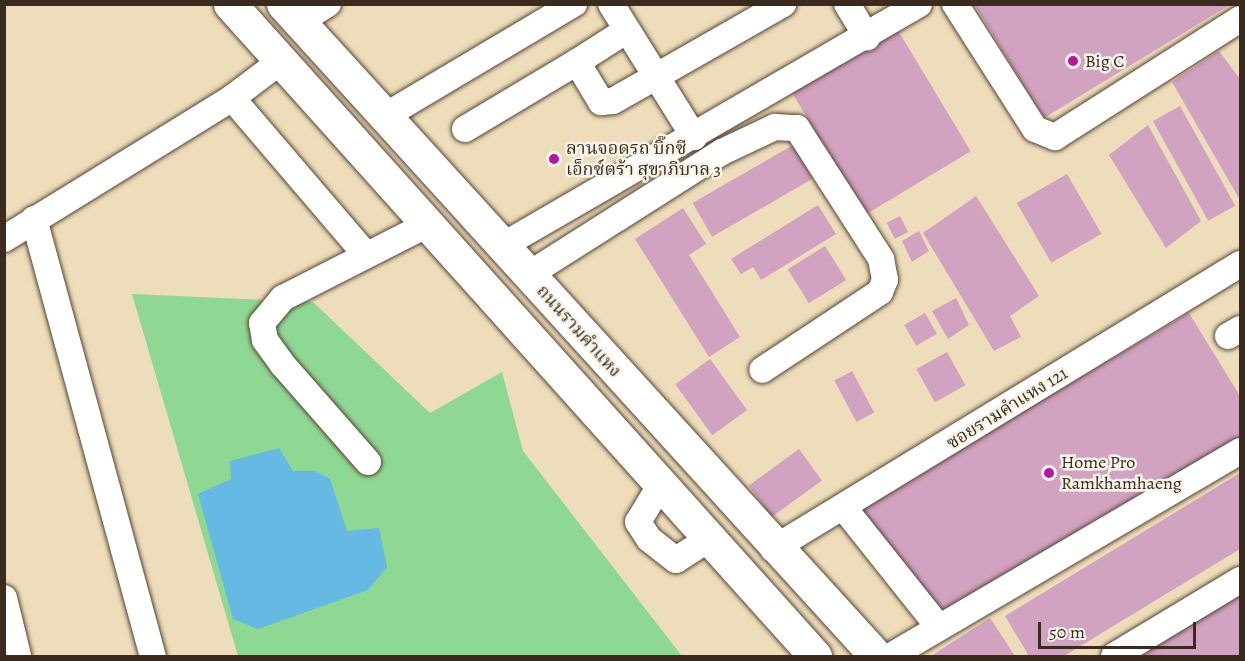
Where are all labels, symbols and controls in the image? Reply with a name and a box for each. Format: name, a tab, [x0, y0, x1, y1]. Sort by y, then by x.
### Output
place label: Big C	[1085, 50, 1124, 72]
marker: Big C	[1066, 54, 1080, 68]
place label: ลานจอดรถ บิ๊กซี เอ็กซ์ตร้า สุขาภิบาล 3	[566, 138, 721, 180]
marker: ลานจอดรถ บิ๊กซี เอ็กซ์ตร้า สุขาภิบาล 3	[547, 152, 561, 166]
street label: ถนนรามคำแหง	[532, 280, 626, 382]
street label: ซอยรามคำแหง 121	[943, 362, 1071, 454]
place label: Home Pro Ramkhamhaeng	[1061, 452, 1182, 494]
marker: Home Pro Ramkhamhaeng	[1042, 466, 1056, 480]
scale bar	[1041, 610, 1198, 648]
text: 50 m	[1049, 620, 1085, 644]

